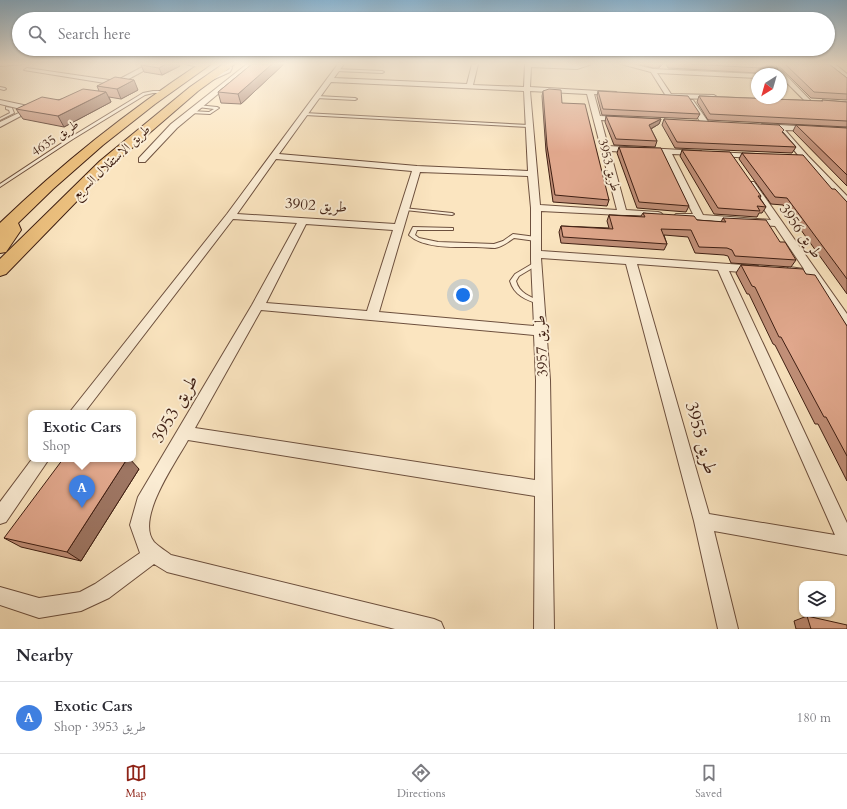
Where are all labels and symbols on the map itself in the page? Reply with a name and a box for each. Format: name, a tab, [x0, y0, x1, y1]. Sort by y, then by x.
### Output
north arrow	[751, 68, 787, 104]
street label: طريق 4635	[28, 115, 82, 161]
street label: طريق الاستقلال السريع	[68, 121, 156, 206]
street label: طريق 3953	[593, 137, 625, 193]
street label: طريق 3902	[284, 193, 348, 217]
street label: طريق 3956	[775, 200, 827, 262]
your location	[453, 285, 473, 305]
street label: طريق 3957	[529, 314, 553, 378]
street label: طريق 3953	[146, 370, 204, 448]
street label: طريق 3955	[679, 399, 723, 477]
pin: A	[69, 475, 95, 508]

